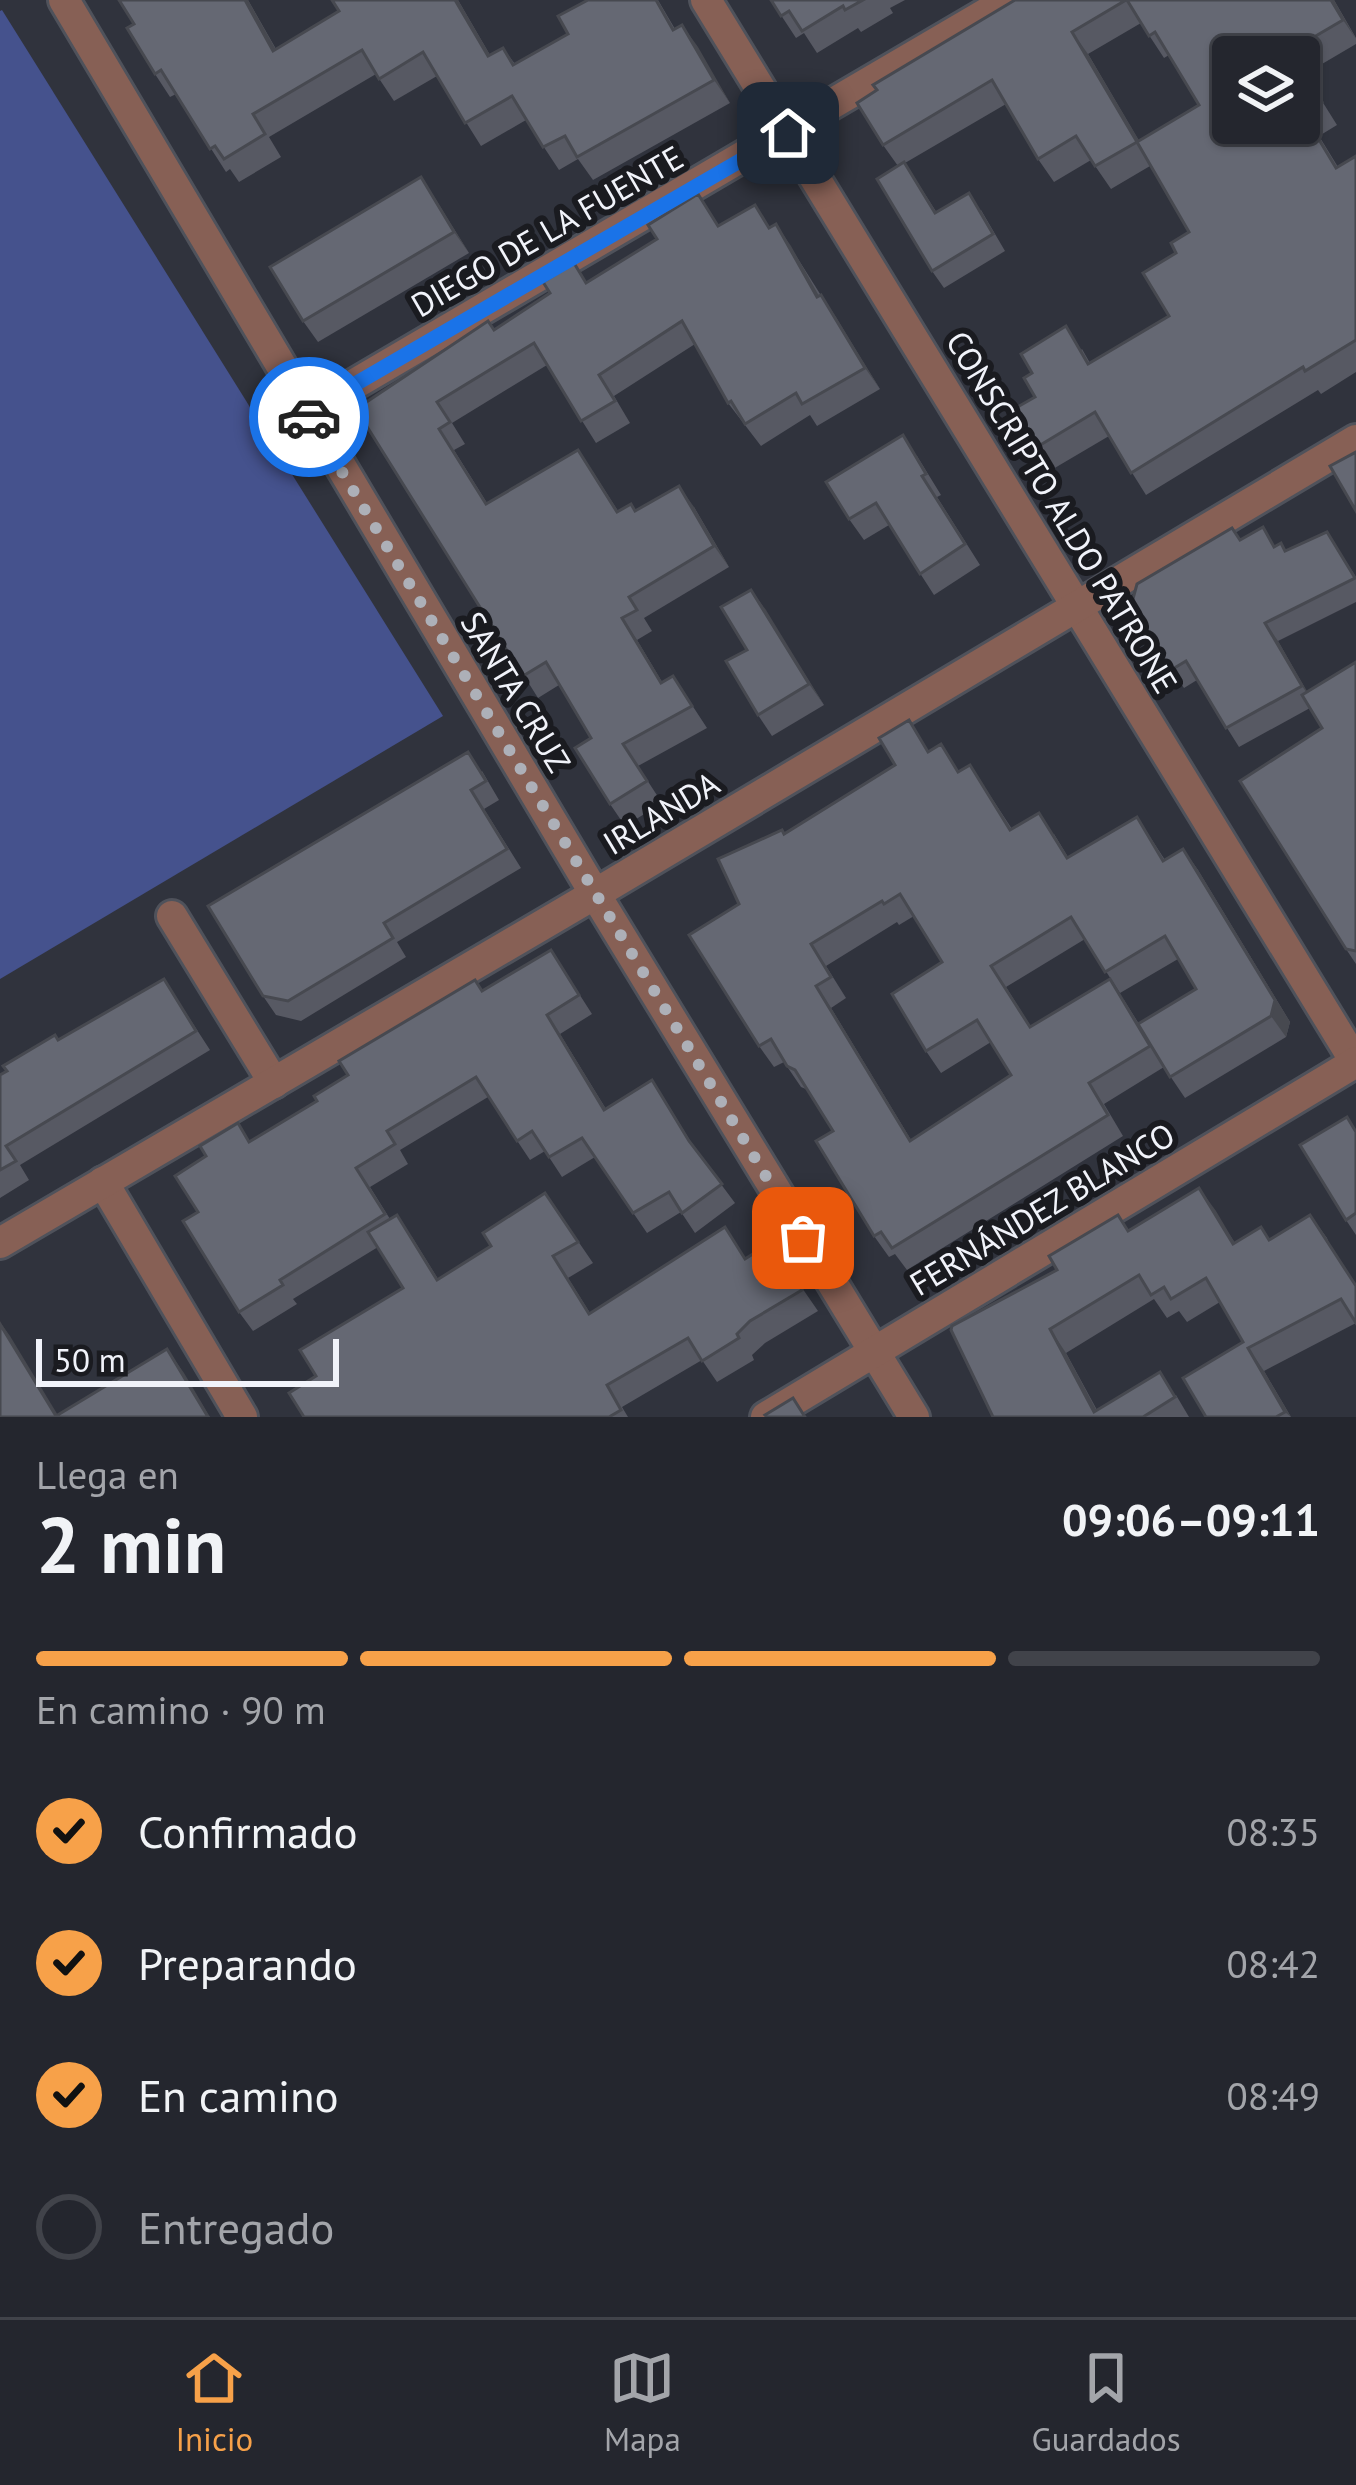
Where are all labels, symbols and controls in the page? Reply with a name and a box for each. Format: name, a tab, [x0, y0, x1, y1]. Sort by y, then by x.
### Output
map controls	[1212, 36, 1320, 144]
button: layers	[1212, 36, 1320, 144]
pin	[737, 82, 839, 184]
icon: home	[755, 100, 821, 166]
street label: DIEGO DE LA FUENTE	[403, 135, 690, 326]
street label: CONSCRIPTO ALDO PATRONE	[937, 323, 1188, 701]
courier	[249, 357, 369, 477]
icon: car	[276, 384, 342, 450]
street label: SANTA CRUZ	[452, 604, 581, 780]
street label: IRLANDA	[595, 761, 727, 864]
street label: FERNÁNDEZ BLANCO	[902, 1113, 1182, 1305]
pin	[752, 1187, 854, 1289]
icon: bag	[770, 1205, 836, 1271]
scale bar	[36, 1333, 339, 1386]
text: 50 m	[54, 1338, 126, 1381]
text: Llega en	[36, 1449, 179, 1500]
text: 09:06–09:11	[1062, 1490, 1320, 1548]
text: 2 min	[36, 1494, 226, 1595]
text: En camino · 90 m	[36, 1684, 326, 1735]
icon: check	[36, 1798, 102, 1864]
text: Confirmado	[138, 1802, 358, 1860]
text: 08:35	[1226, 1806, 1320, 1857]
icon: check	[36, 1930, 102, 1996]
text: Preparando	[138, 1934, 357, 1992]
text: 08:42	[1226, 1938, 1320, 1989]
icon: check	[36, 2062, 102, 2128]
text: En camino	[138, 2066, 339, 2124]
text: 08:49	[1226, 2070, 1320, 2121]
text: Entregado	[138, 2198, 334, 2256]
tab: Inicio	[175, 2345, 253, 2460]
tab: Mapa	[604, 2345, 681, 2460]
tab: Guardados	[1032, 2345, 1181, 2460]

